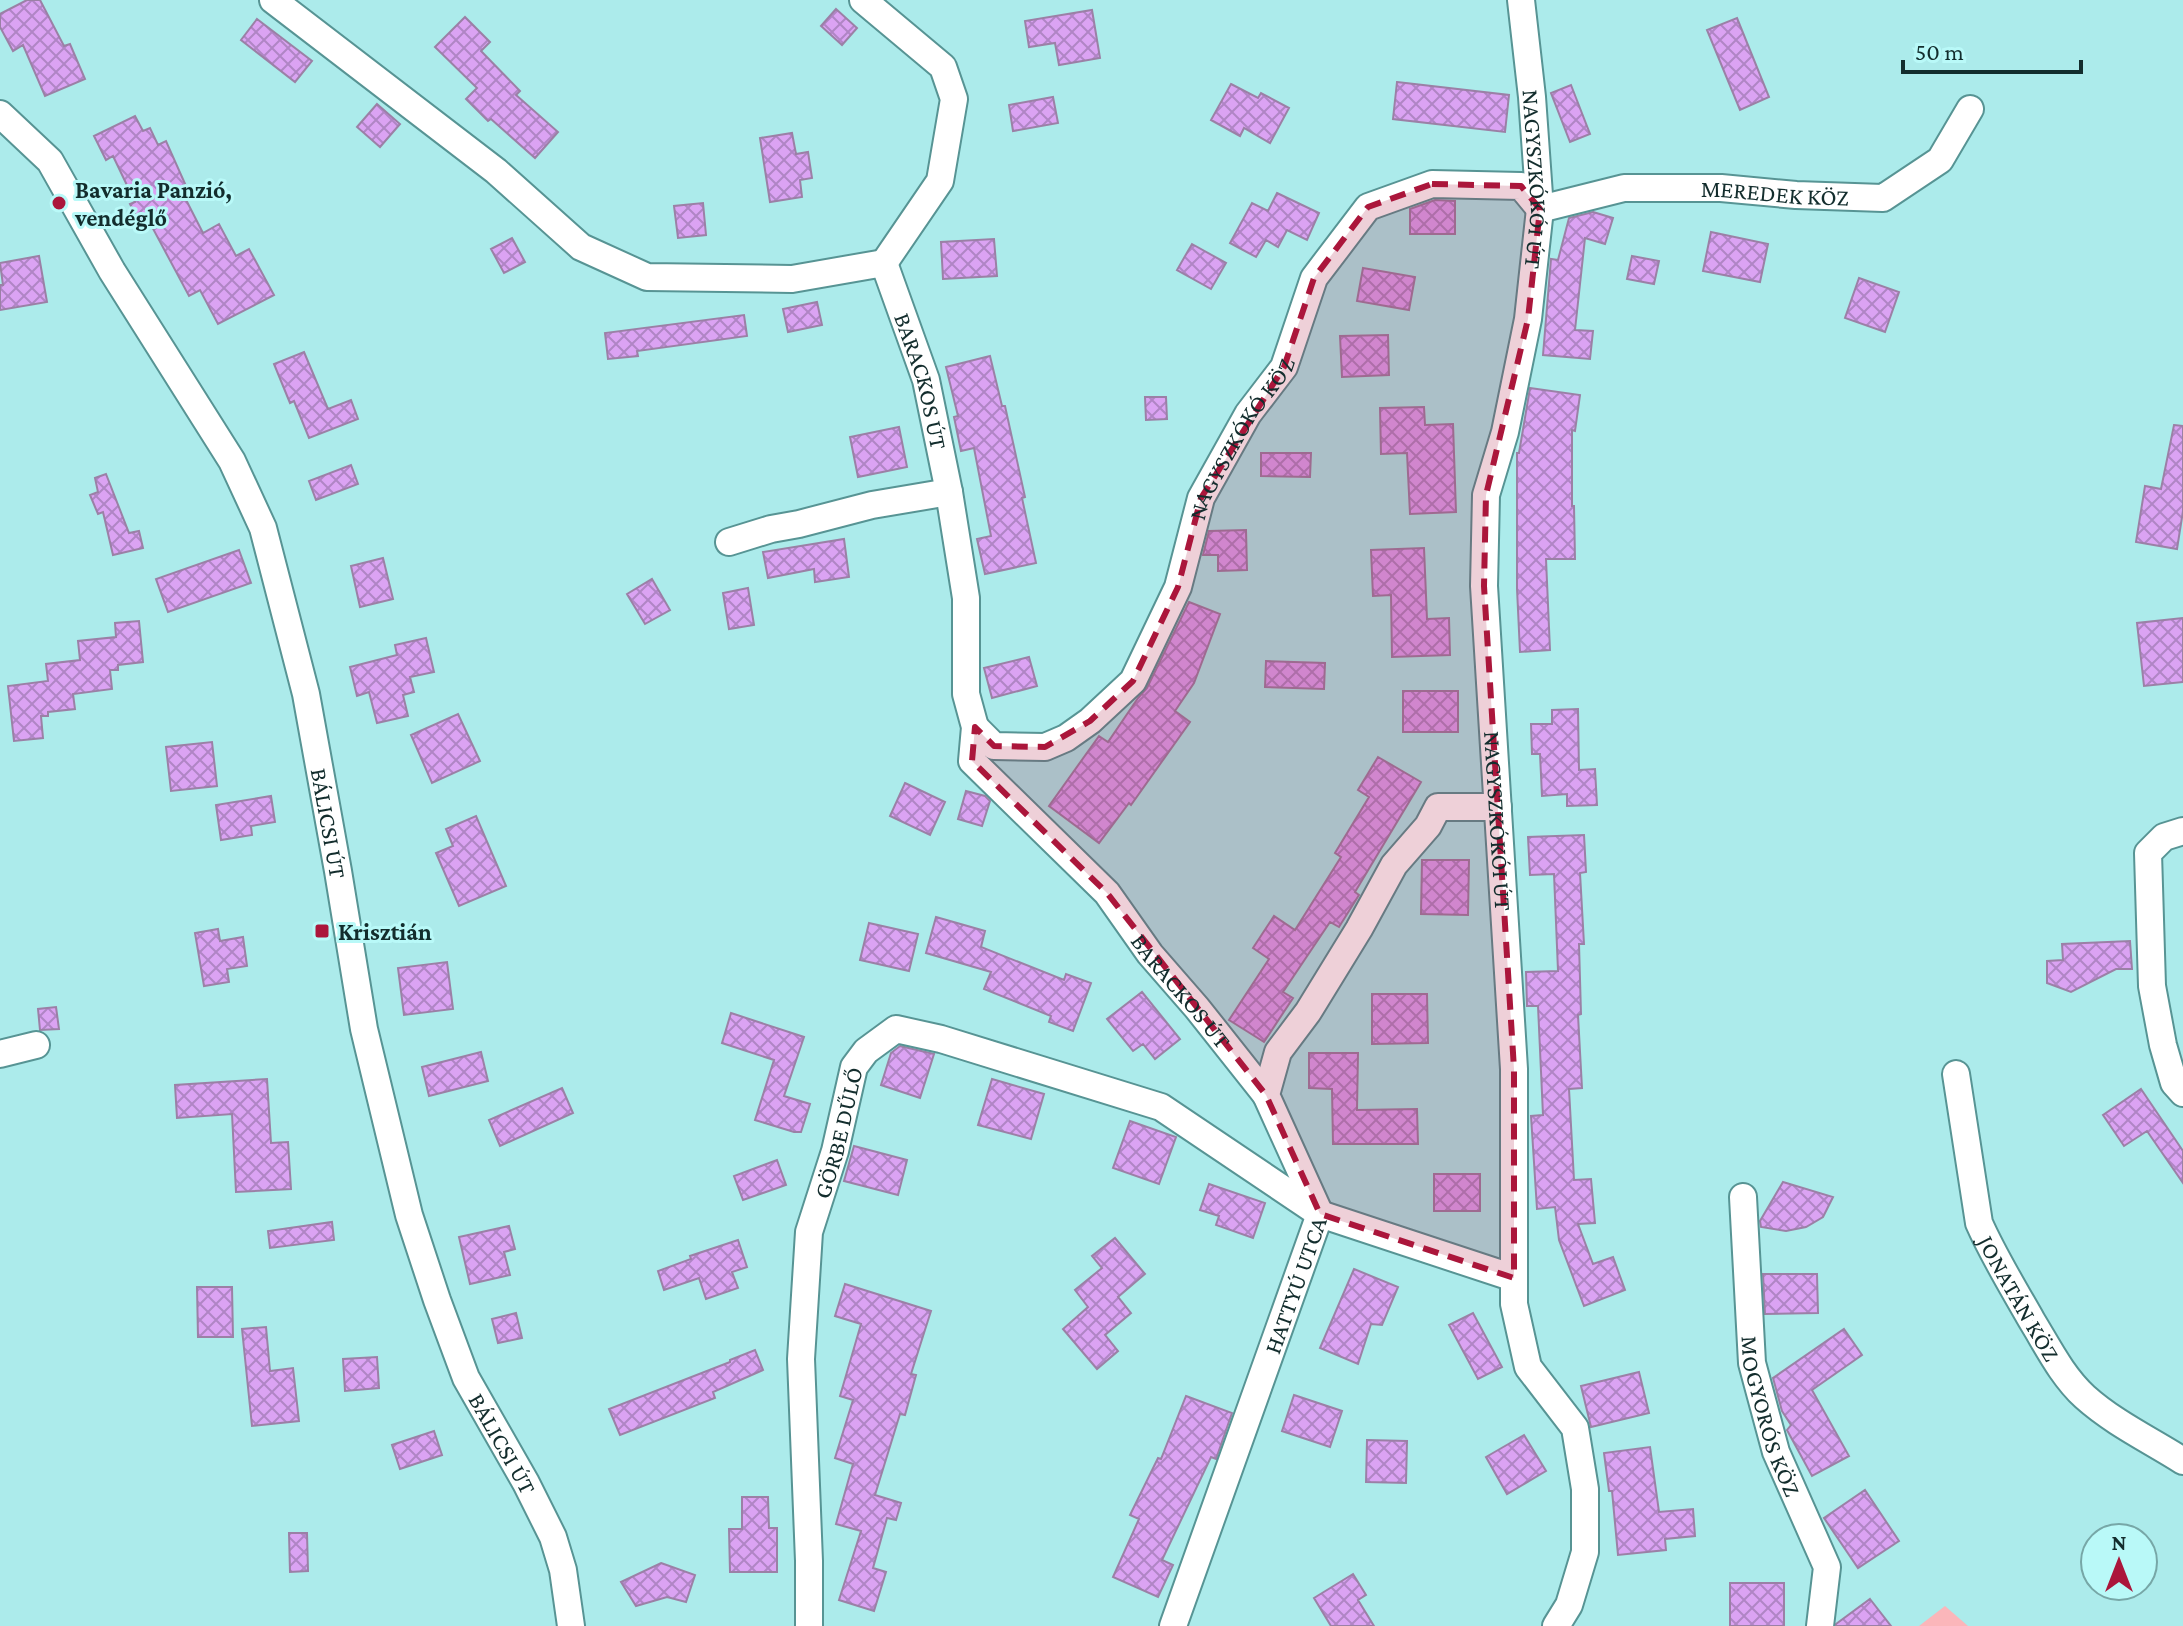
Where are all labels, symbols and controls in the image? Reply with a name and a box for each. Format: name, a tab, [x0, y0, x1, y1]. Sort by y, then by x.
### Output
scale bar	[1903, 24, 2081, 74]
text: 50 m	[1915, 38, 1964, 65]
street label: NAGYSZKÓKÓI ÚT	[1518, 88, 1554, 270]
street label: MEREDEK KÖZ	[1701, 175, 1849, 210]
place label: Bavaria Panzió, vendéglő	[74, 176, 232, 231]
marker: Bavaria Panzió, vendéglő	[50, 194, 68, 212]
street label: BARACKOS ÚT	[889, 309, 953, 452]
street label: NAGYSZKÓKÓ KÖZ	[1182, 355, 1300, 523]
street label: NAGYSZKÓKÓI ÚT	[1480, 730, 1518, 912]
street label: BÁLICSI ÚT	[306, 766, 352, 880]
place label: Krisztián	[338, 918, 432, 945]
marker: Krisztián	[313, 922, 331, 940]
street label: BARACKOS ÚT	[1126, 928, 1237, 1053]
street label: GÖRBE DŰLŐ	[807, 1064, 867, 1202]
street label: HATTYÚ UTCA	[1258, 1213, 1332, 1357]
street label: JONATÁN KÖZ	[1972, 1229, 2066, 1366]
street label: MOGYORÓS KÖZ	[1737, 1335, 1807, 1500]
street label: BÁLICSI ÚT	[464, 1388, 543, 1498]
north arrow	[2079, 1522, 2159, 1602]
text: N	[2112, 1530, 2127, 1555]

